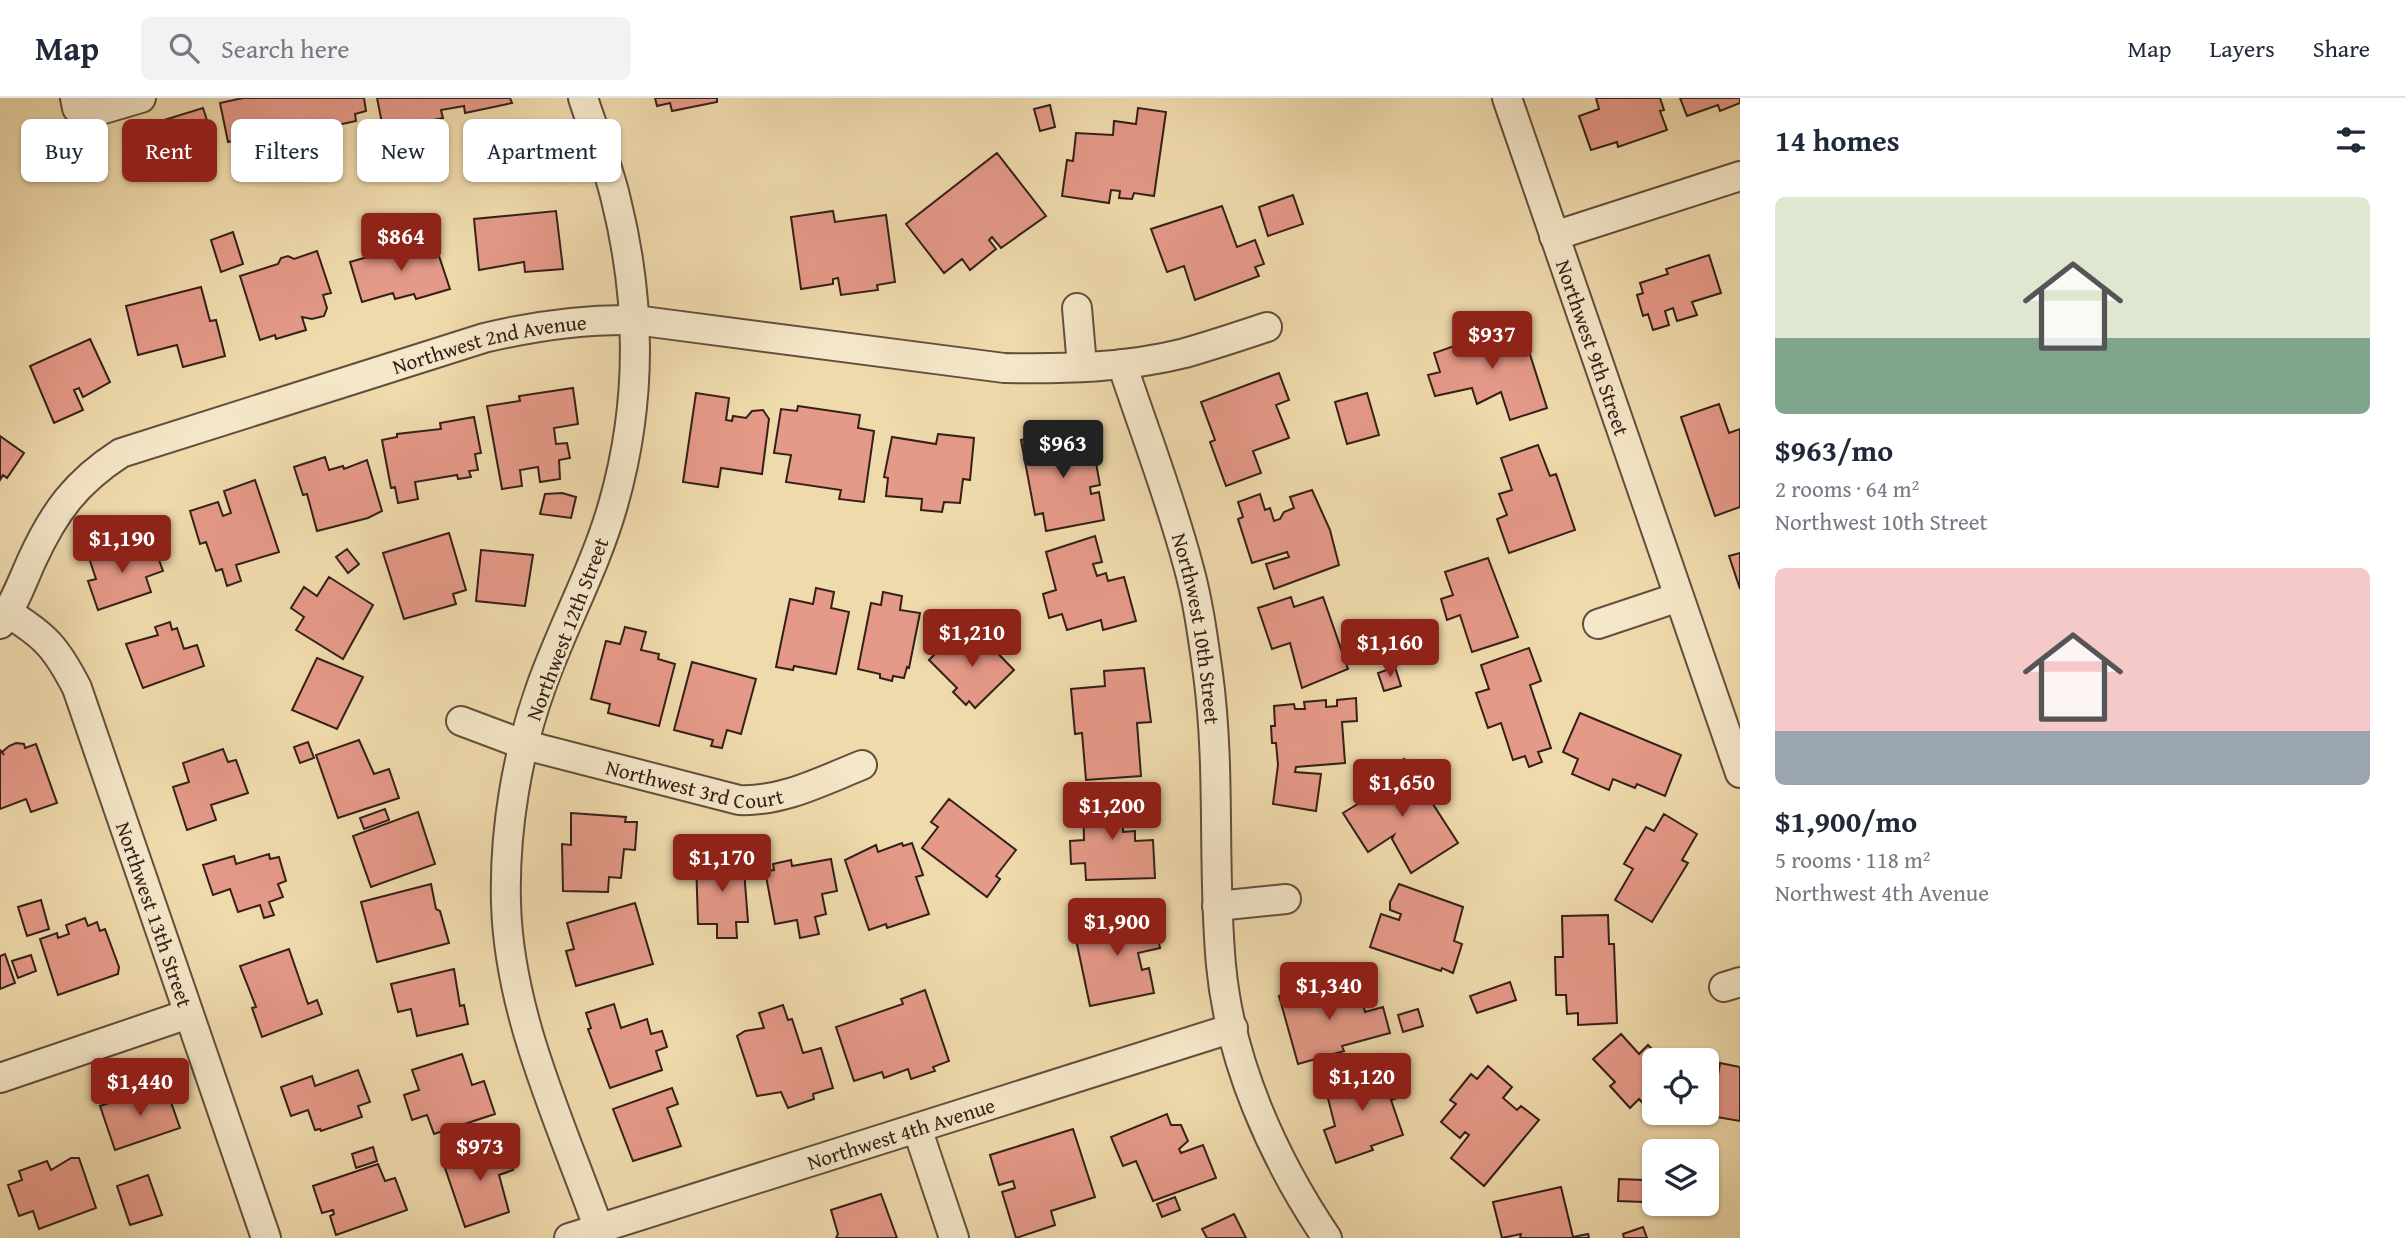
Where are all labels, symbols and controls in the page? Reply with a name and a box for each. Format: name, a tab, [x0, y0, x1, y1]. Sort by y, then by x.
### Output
search box	[141, 17, 631, 80]
text: Map	[35, 24, 99, 72]
icon: search	[165, 29, 203, 67]
text: Search here	[221, 29, 349, 68]
text: Map	[2128, 31, 2171, 66]
text: Layers	[2209, 31, 2275, 66]
text: Share	[2313, 31, 2370, 66]
text: 14 homes	[1775, 118, 1900, 162]
chip: Buy	[21, 119, 108, 182]
chip: Rent	[122, 119, 217, 182]
chip: Filters	[231, 119, 343, 182]
chip: New	[357, 119, 449, 182]
chip: Apartment	[463, 119, 621, 182]
icon: filters	[2332, 121, 2370, 159]
pin: $864	[360, 214, 442, 273]
text: $864	[377, 219, 425, 252]
icon: home	[2010, 243, 2136, 369]
street label: Northwest 9th Street	[1548, 255, 1638, 440]
street label: Northwest 2nd Avenue	[388, 306, 588, 382]
pin: $937	[1451, 312, 1533, 371]
text: $937	[1468, 317, 1516, 350]
pin: $963	[1022, 420, 1104, 480]
text: $963	[1039, 426, 1087, 459]
text: $963/mo	[1775, 428, 1893, 472]
text: 2 rooms · 64 m²	[1775, 472, 1919, 505]
text: Northwest 10th Street	[1775, 505, 1988, 538]
pin: $1,190	[65, 516, 179, 575]
text: $1,190	[89, 521, 155, 554]
street label: Northwest 10th Street	[1164, 529, 1229, 726]
street label: Northwest 12th Street	[518, 532, 616, 725]
pin: $1,210	[915, 610, 1029, 669]
icon: home	[2010, 614, 2136, 740]
text: $1,210	[939, 615, 1005, 648]
pin: $1,160	[1333, 620, 1447, 679]
text: $1,160	[1357, 625, 1423, 658]
street label: Northwest 3rd Court	[603, 751, 787, 816]
pin: $1,650	[1345, 760, 1459, 819]
text: $1,650	[1369, 765, 1435, 798]
pin: $1,200	[1055, 782, 1169, 842]
text: $1,200	[1079, 788, 1145, 821]
text: $1,900/mo	[1775, 799, 1917, 843]
street label: Northwest 13th Street	[108, 817, 201, 1012]
pin: $1,170	[665, 834, 779, 894]
text: $1,170	[689, 840, 755, 873]
text: 5 rooms · 118 m²	[1775, 843, 1930, 876]
text: Northwest 4th Avenue	[1775, 876, 1989, 909]
pin: $1,900	[1060, 898, 1174, 958]
text: $1,900	[1084, 904, 1150, 937]
pin: $1,340	[1272, 962, 1386, 1022]
text: $1,340	[1296, 968, 1362, 1001]
map controls	[1642, 1048, 1719, 1216]
button: locate	[1642, 1048, 1719, 1125]
pin: $1,120	[1305, 1054, 1419, 1113]
pin: $1,440	[83, 1058, 197, 1118]
text: $1,120	[1329, 1059, 1395, 1092]
text: $1,440	[107, 1064, 173, 1097]
street label: Northwest 4th Avenue	[803, 1089, 999, 1177]
pin: $973	[439, 1124, 521, 1183]
text: $973	[456, 1129, 504, 1162]
button: layers	[1642, 1139, 1719, 1216]

